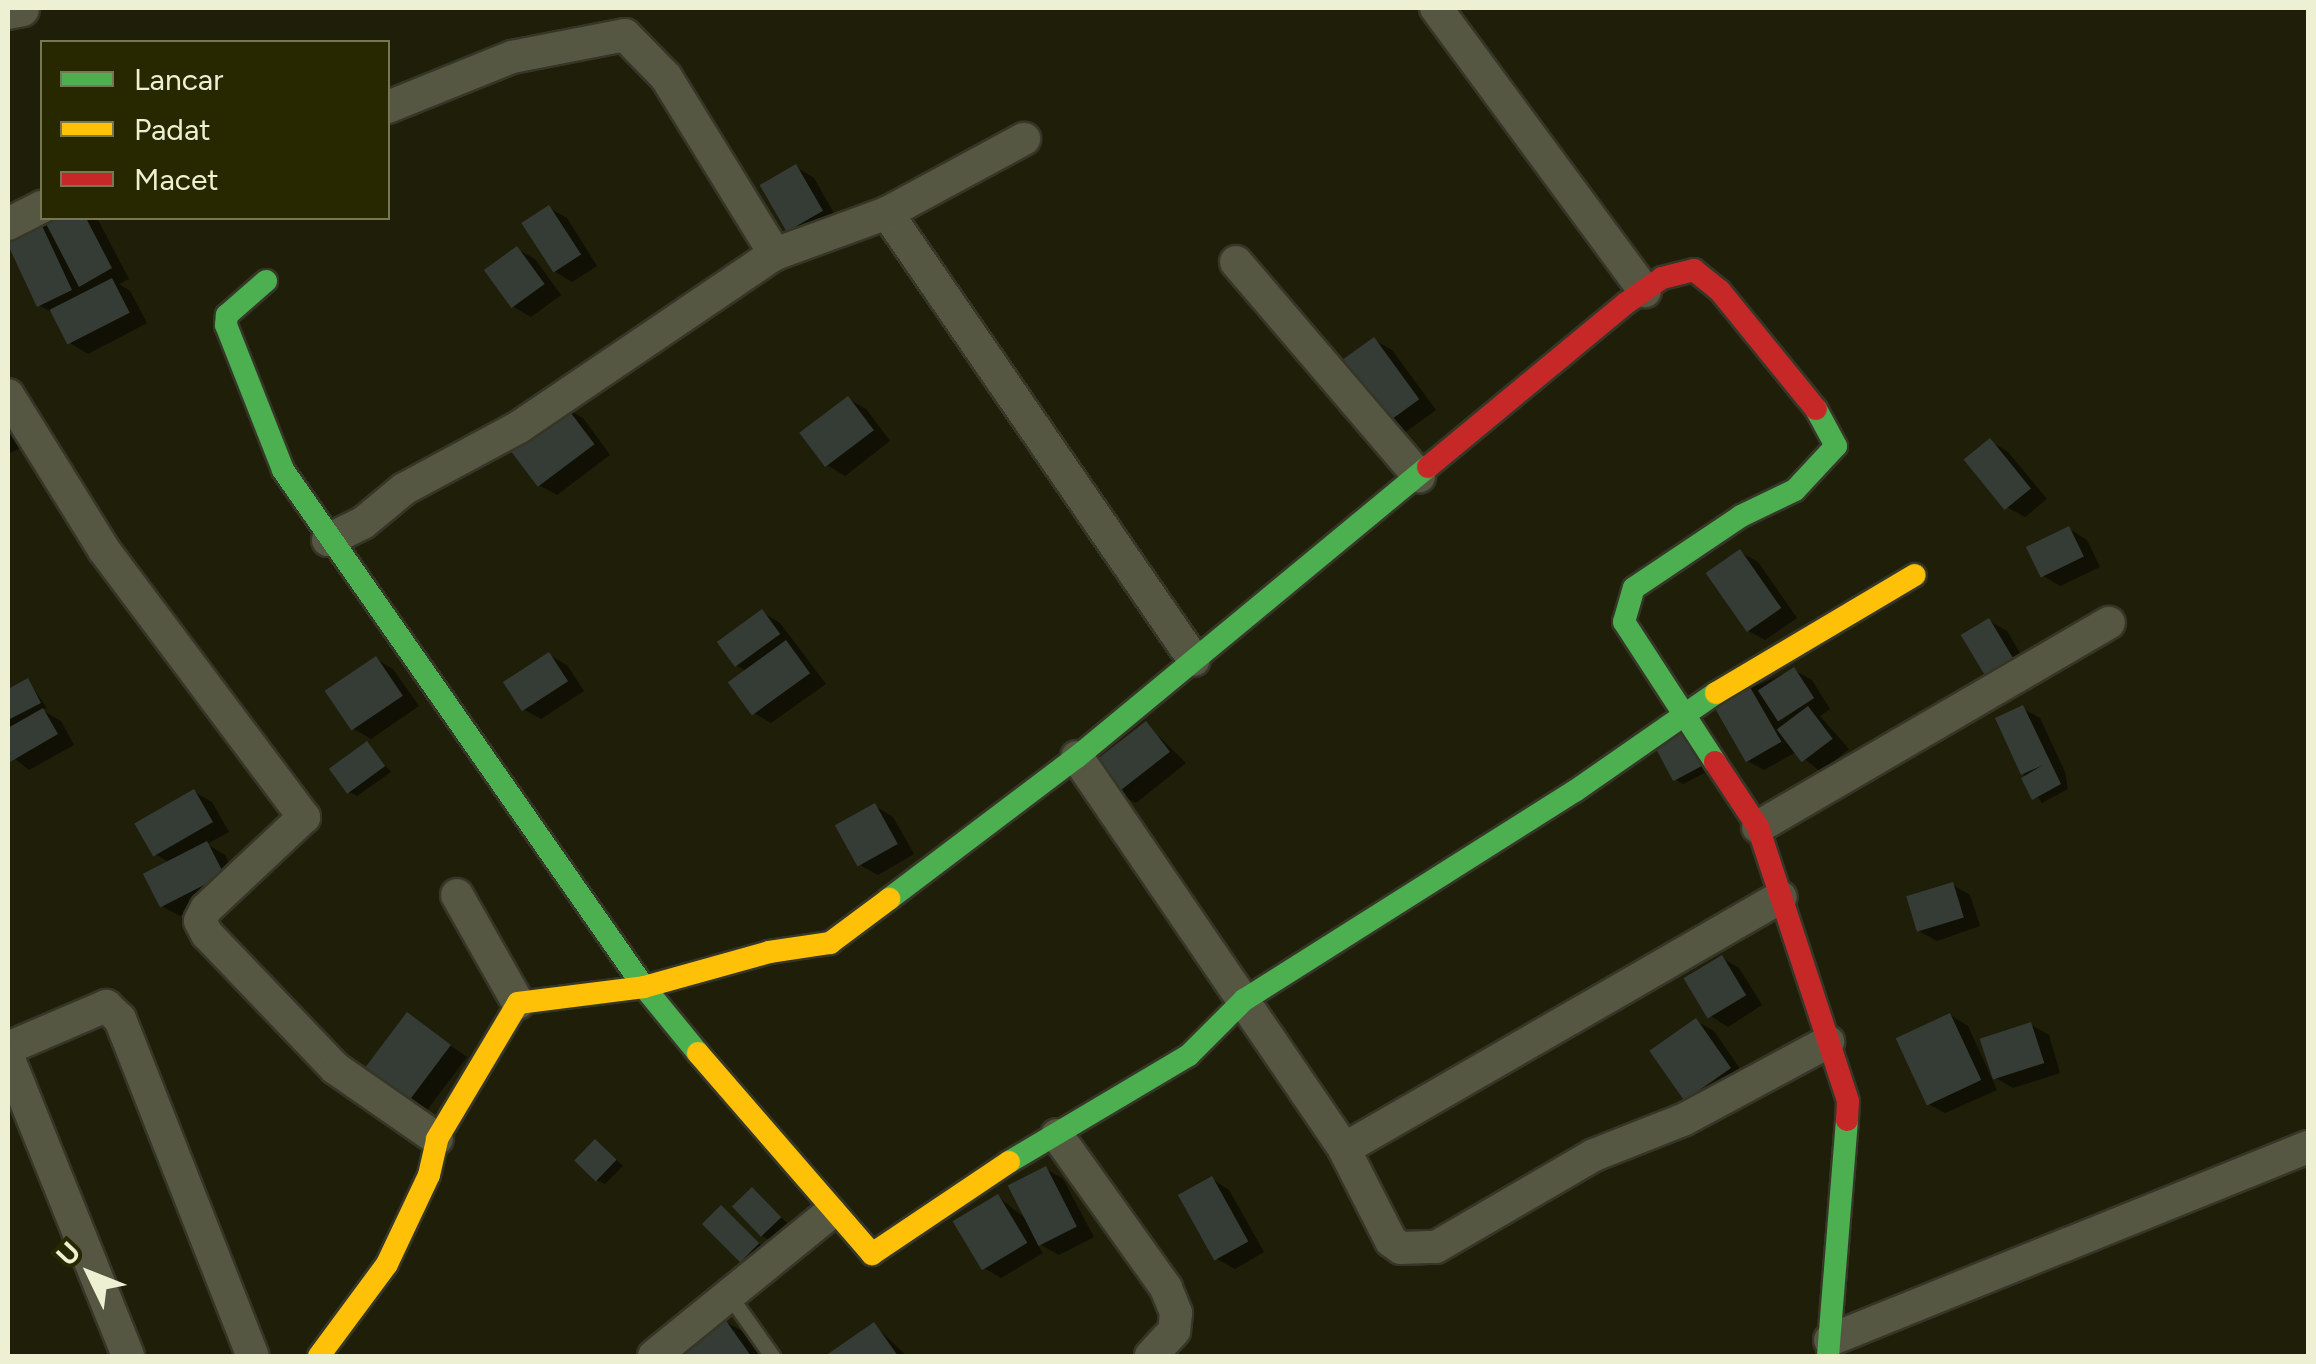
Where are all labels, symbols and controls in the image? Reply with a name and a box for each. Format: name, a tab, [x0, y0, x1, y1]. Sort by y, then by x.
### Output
legend	[40, 40, 390, 220]
text: Lancar	[134, 61, 223, 98]
text: Padat	[134, 111, 211, 148]
text: Macet	[134, 161, 219, 198]
north arrow	[40, 1224, 140, 1324]
text: U	[49, 1235, 87, 1272]

